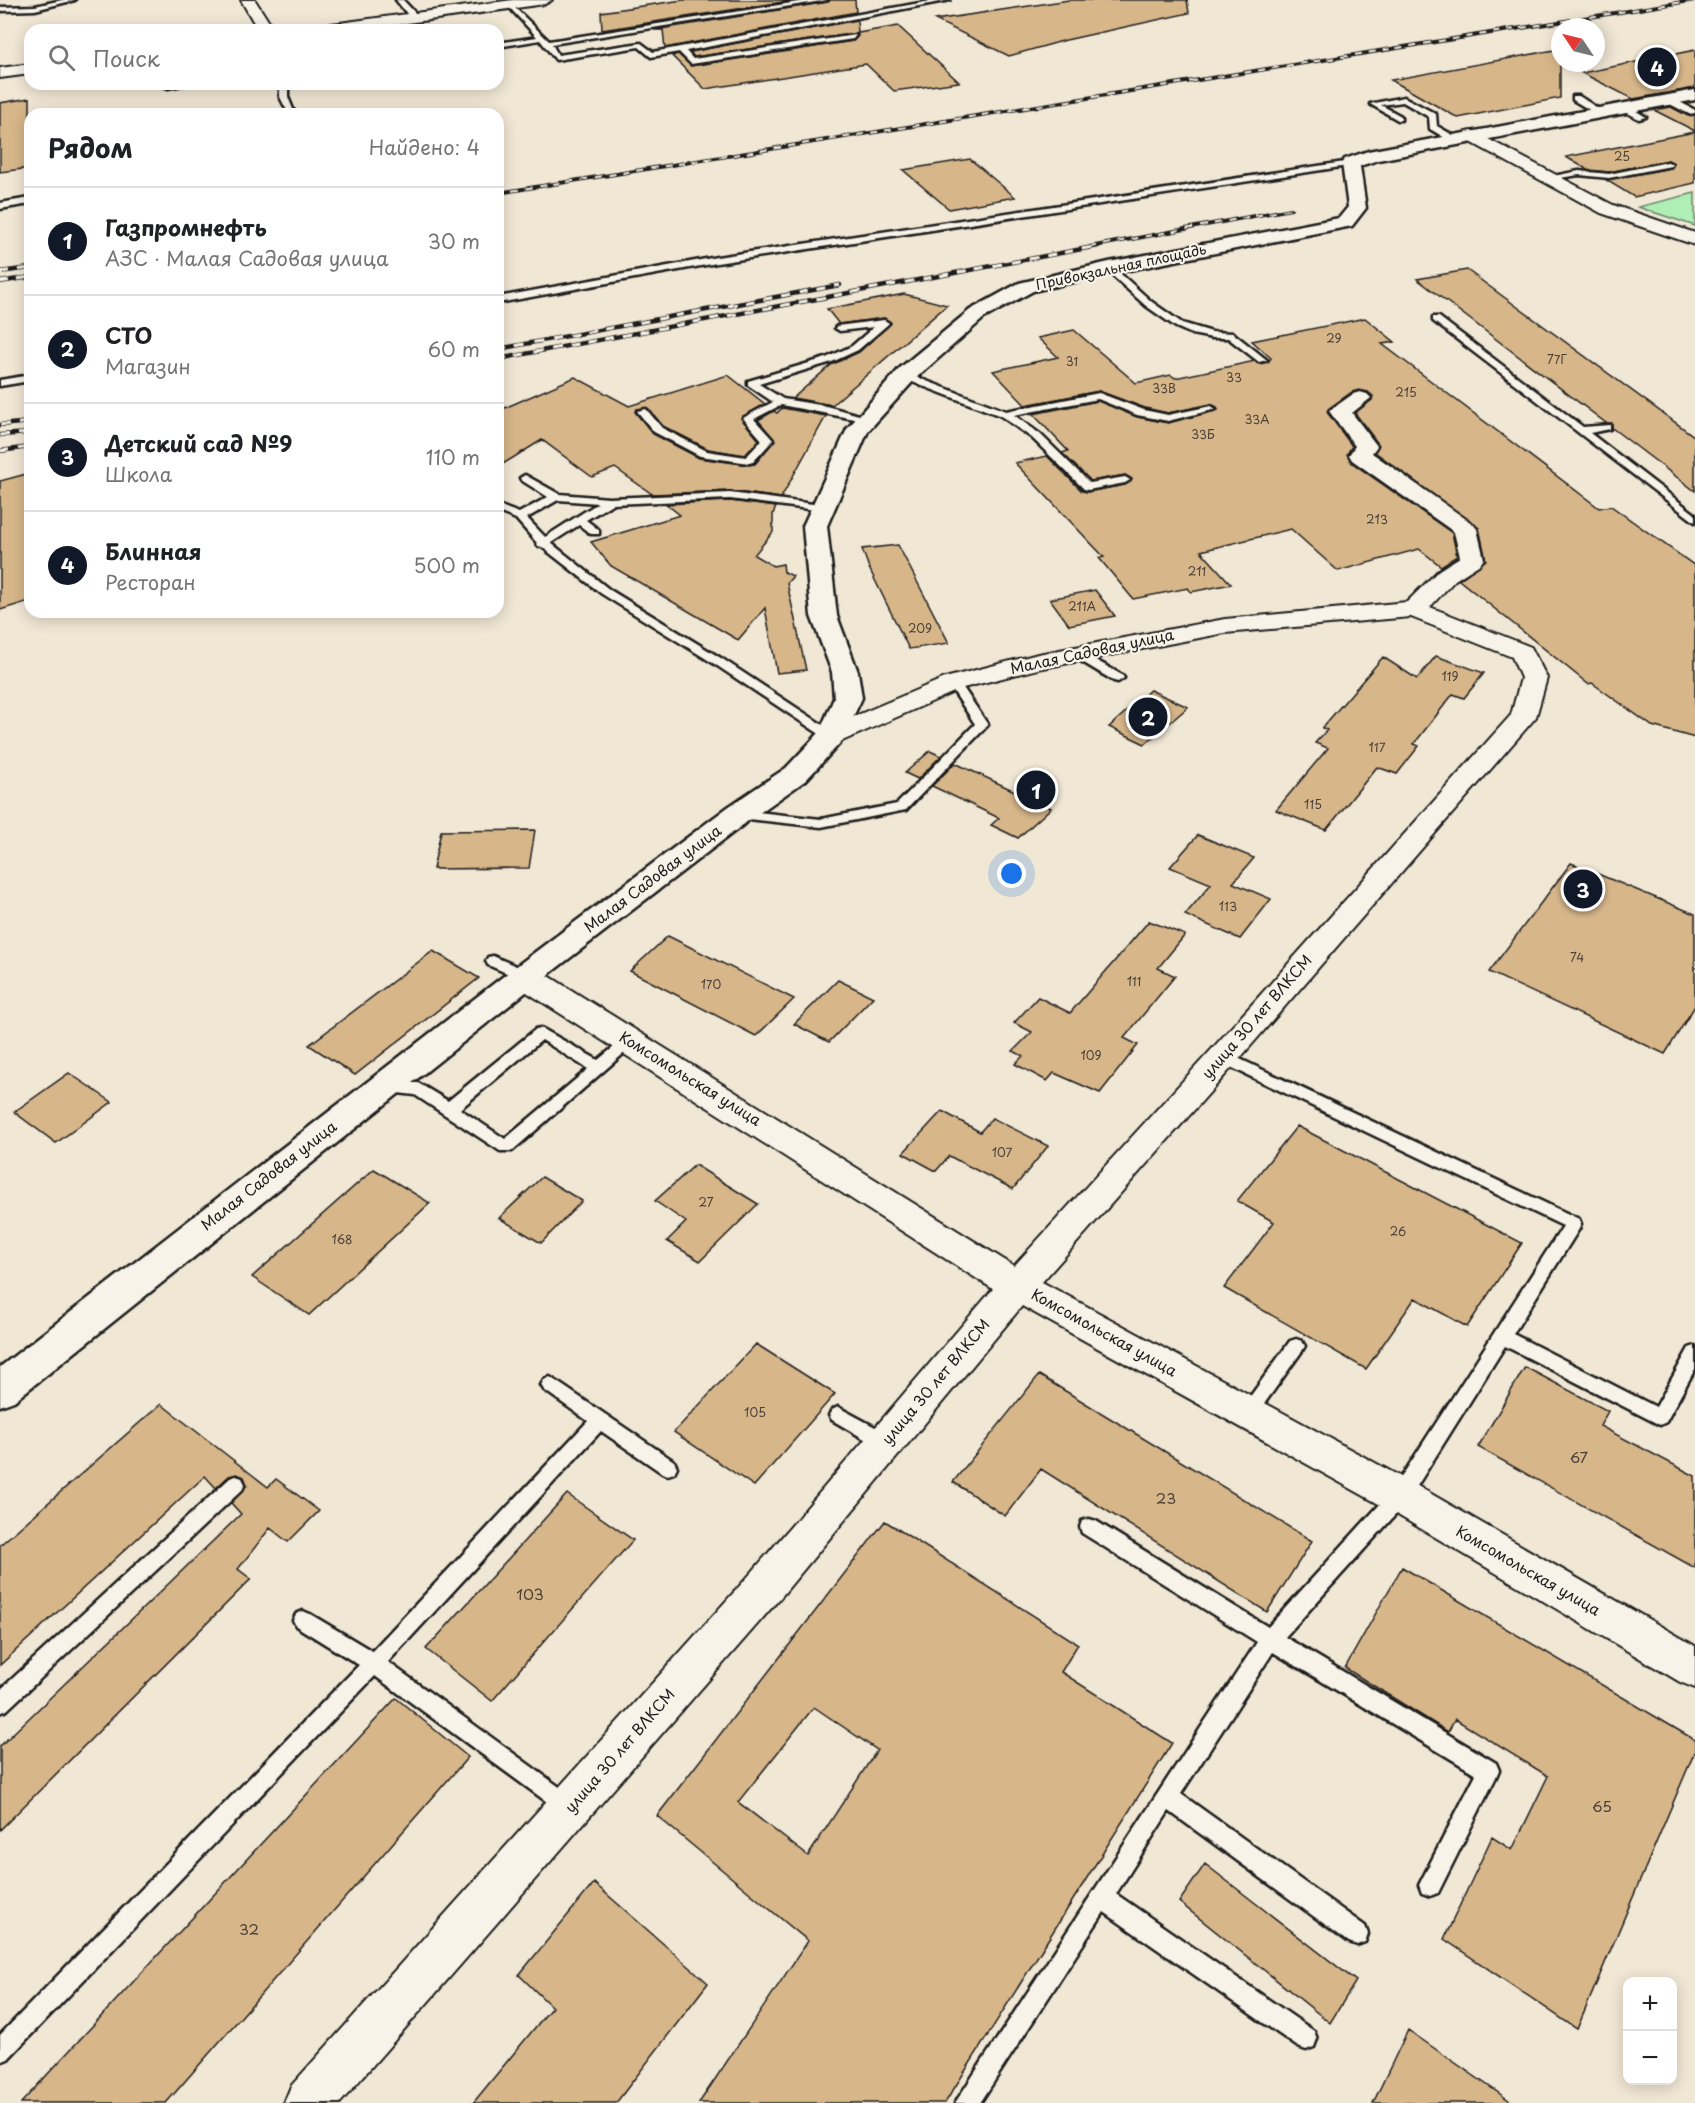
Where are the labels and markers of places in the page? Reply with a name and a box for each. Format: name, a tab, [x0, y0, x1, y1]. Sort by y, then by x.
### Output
pin: 4	[1638, 44, 1676, 90]
pin: 2	[1128, 694, 1168, 740]
pin: 1	[1016, 768, 1056, 812]
pin: 3	[1564, 866, 1602, 912]

